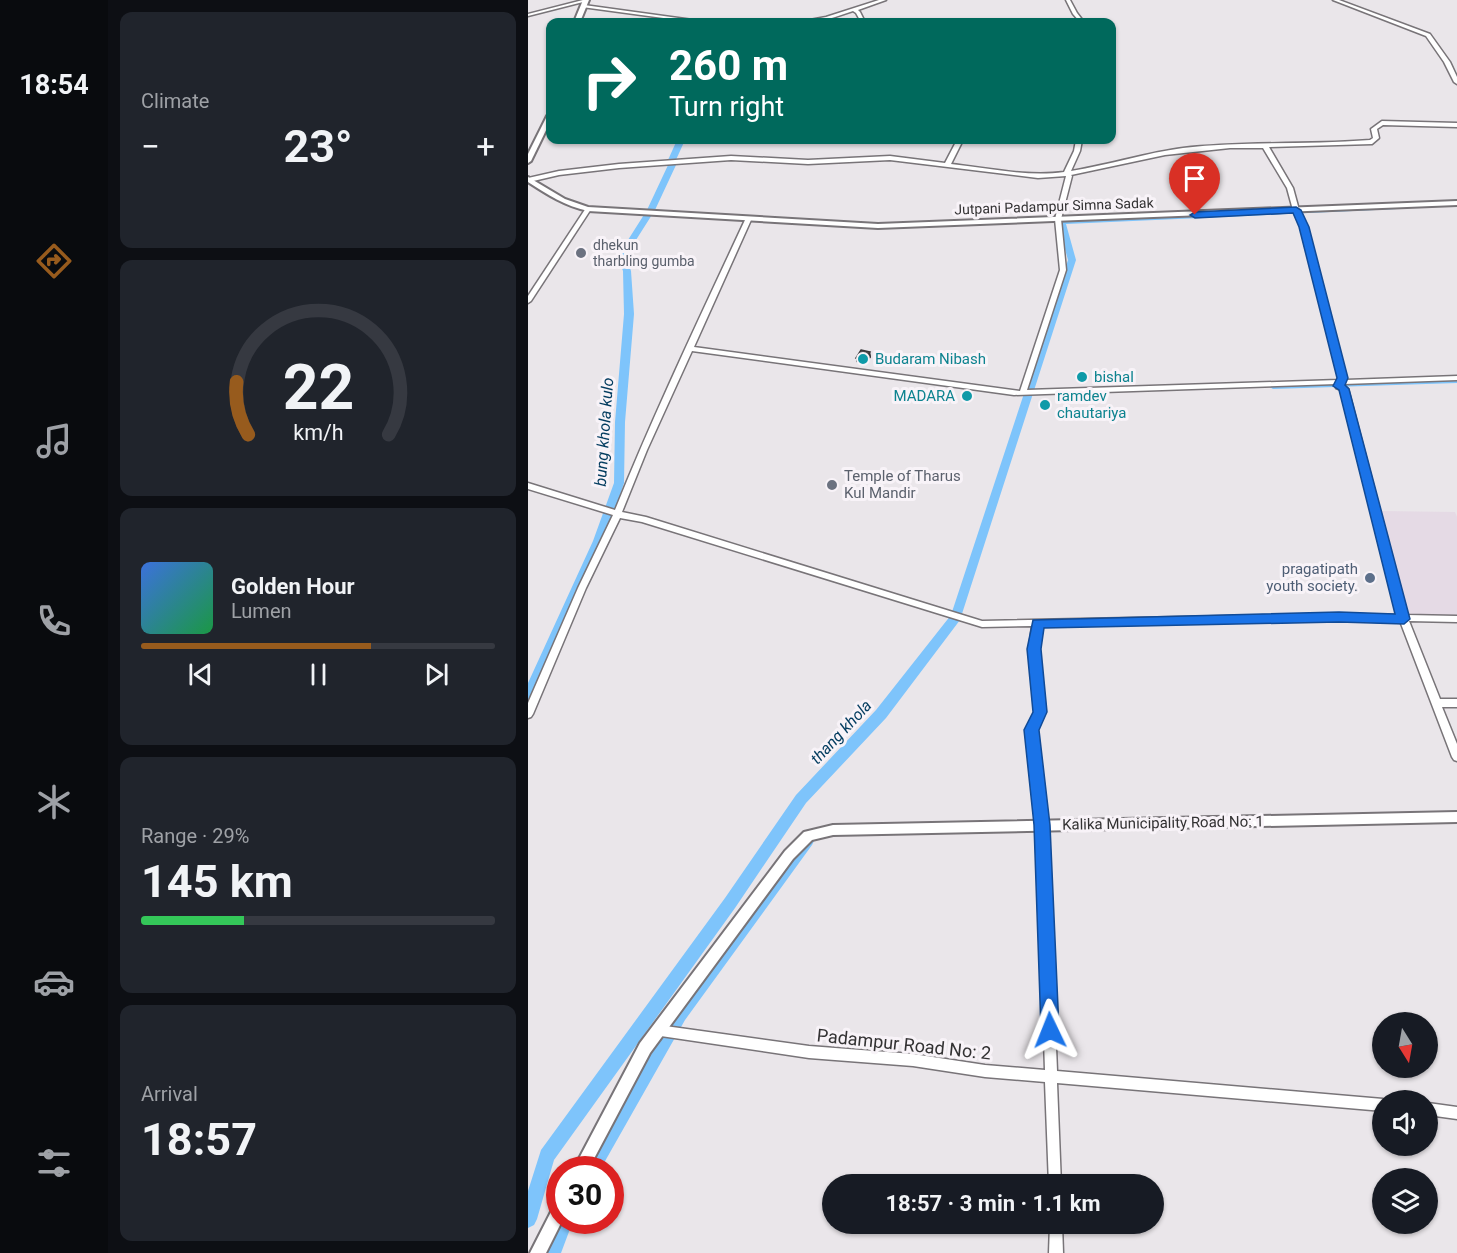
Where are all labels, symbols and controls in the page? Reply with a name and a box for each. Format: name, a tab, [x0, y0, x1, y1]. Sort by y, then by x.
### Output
text: 260 m	[669, 41, 788, 90]
icon: right	[570, 42, 648, 120]
text: 18:54	[19, 69, 89, 101]
text: Climate	[141, 89, 209, 113]
text: Turn right	[669, 91, 784, 123]
text: 23°	[283, 120, 353, 173]
text: −	[141, 127, 160, 166]
text: +	[476, 127, 495, 166]
pin	[1169, 153, 1220, 215]
icon: arrive	[1178, 162, 1211, 195]
street label: Jutpani Padampur Simna Sadak	[954, 194, 1155, 217]
place label: dhekun tharbling gumba	[593, 237, 695, 269]
icon: directions	[33, 240, 75, 282]
marker: dhekun tharbling gumba	[574, 246, 588, 260]
place label: Budaram Nibash	[875, 350, 986, 368]
text: 22	[282, 351, 354, 424]
marker: Budaram Nibash	[856, 352, 870, 366]
place label: bishal	[1094, 368, 1134, 386]
marker: bishal	[1075, 370, 1089, 384]
water label: bung khola kulo	[591, 377, 617, 487]
place label: MADARA	[893, 387, 955, 405]
place label: ramdev chautariya	[1057, 387, 1127, 422]
marker: MADARA	[960, 389, 974, 403]
marker: ramdev chautariya	[1038, 398, 1052, 412]
icon: music	[33, 420, 75, 462]
text: km/h	[293, 421, 343, 446]
place label: Temple of Tharus Kul Mandir	[844, 467, 961, 502]
marker: Temple of Tharus Kul Mandir	[825, 478, 839, 492]
place label: pragatipath youth society.	[1266, 560, 1358, 595]
marker: pragatipath youth society.	[1363, 571, 1377, 585]
text: Golden Hour	[231, 574, 355, 599]
text: Lumen	[231, 599, 292, 623]
icon: phone	[33, 600, 75, 642]
icon: previous	[184, 658, 217, 691]
icon: pause	[302, 658, 335, 691]
icon: next	[420, 658, 453, 691]
water label: thang khola	[807, 696, 875, 768]
icon: climate	[33, 781, 75, 823]
street label: Kalika Municipality Road No: 1	[1062, 812, 1264, 834]
text: Range · 29%	[141, 824, 249, 848]
text: 145 km	[141, 855, 293, 908]
icon: car	[33, 961, 75, 1003]
position arrow	[1018, 998, 1082, 1062]
north arrow	[1372, 1012, 1438, 1078]
map controls	[1372, 1012, 1438, 1234]
street label: Padampur Road No: 2	[816, 1024, 992, 1064]
text: Arrival	[141, 1082, 198, 1106]
button: sound	[1372, 1090, 1438, 1156]
text: 18:57	[141, 1113, 257, 1166]
icon: filters	[33, 1142, 75, 1184]
speed limit sign: 30	[546, 1156, 624, 1234]
button: layers	[1372, 1168, 1438, 1234]
text: 18:57 · 3 min · 1.1 km	[885, 1191, 1101, 1216]

